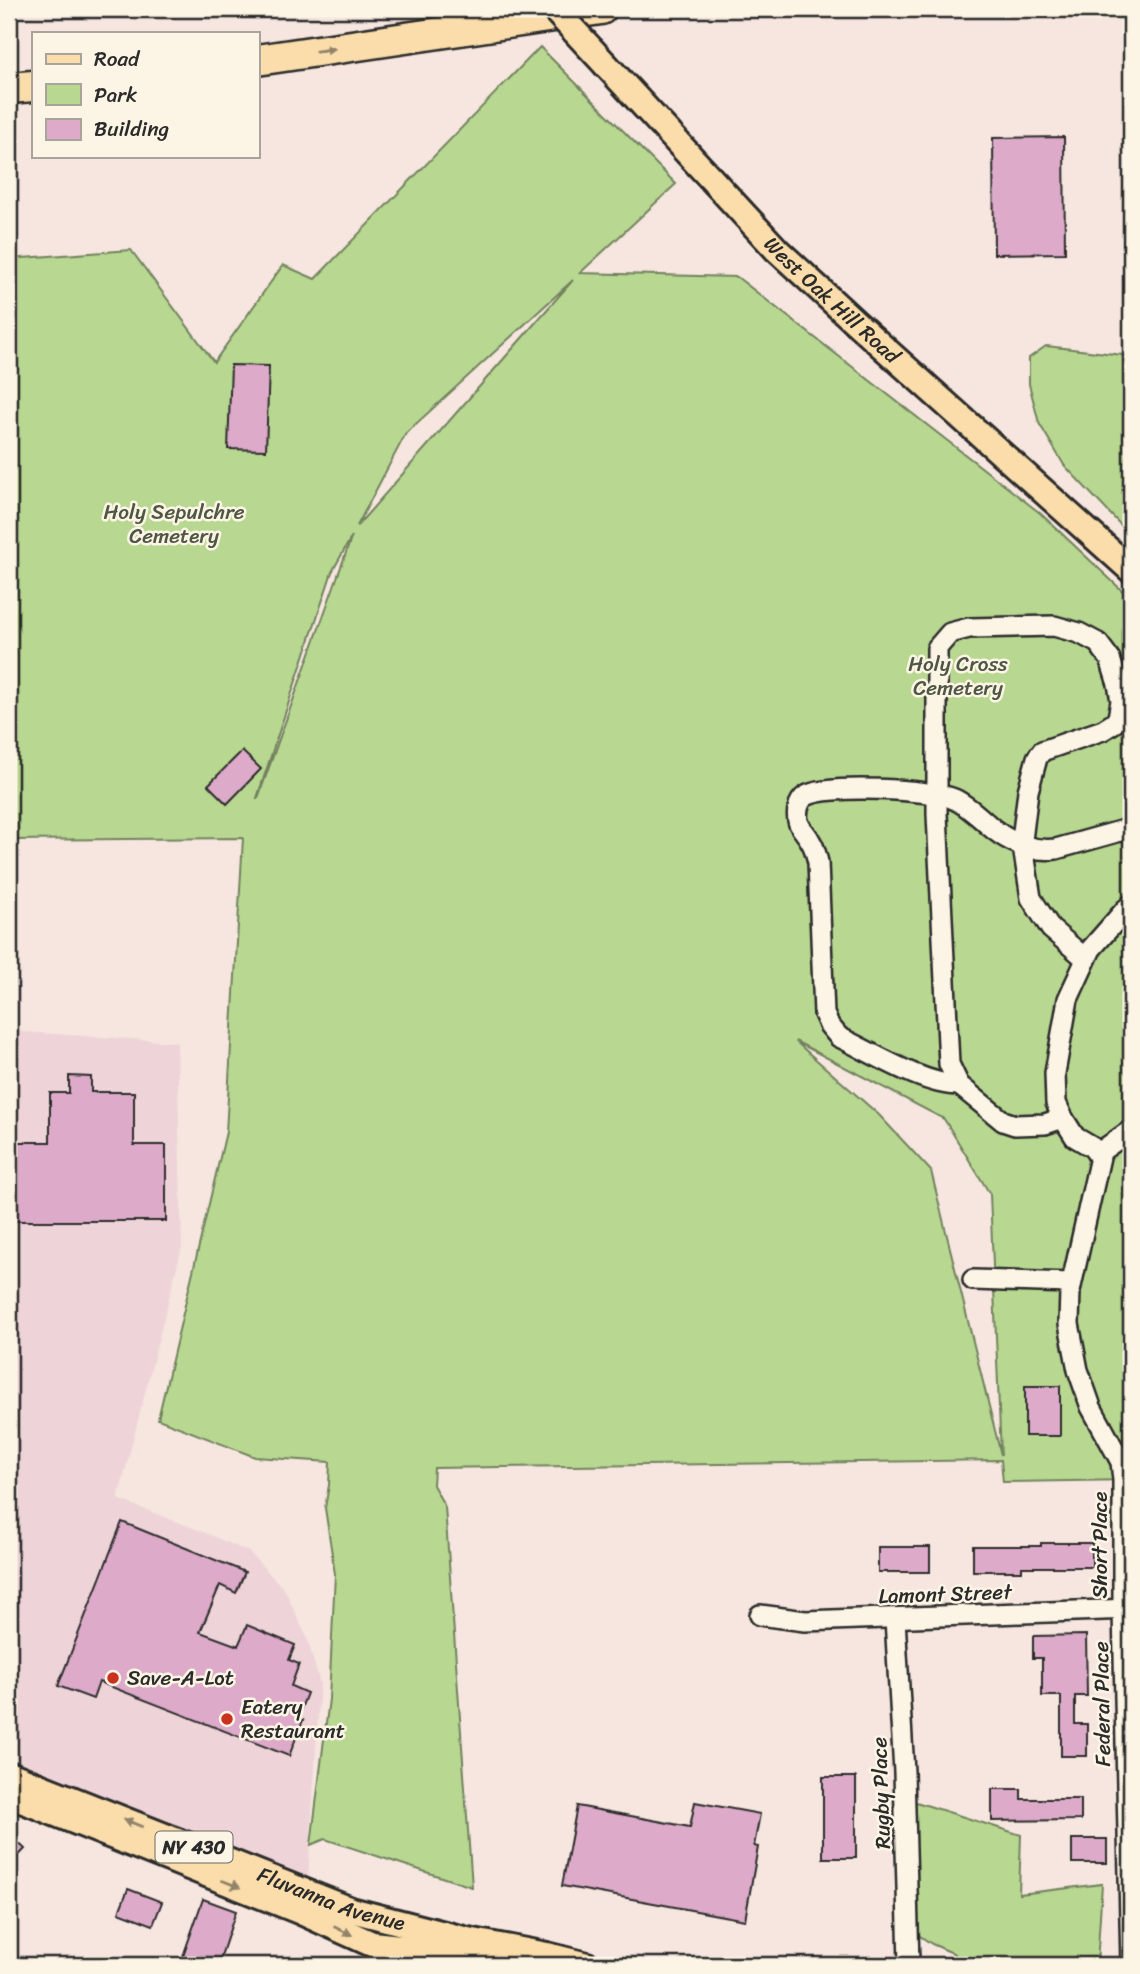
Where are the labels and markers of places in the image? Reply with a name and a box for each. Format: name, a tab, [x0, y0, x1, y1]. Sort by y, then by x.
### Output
place label: Save-A-Lot	[127, 1659, 234, 1697]
marker: Save-A-Lot	[105, 1670, 121, 1686]
place label: Eatery Restaurant	[241, 1688, 345, 1750]
marker: Eatery Restaurant	[219, 1711, 235, 1727]

